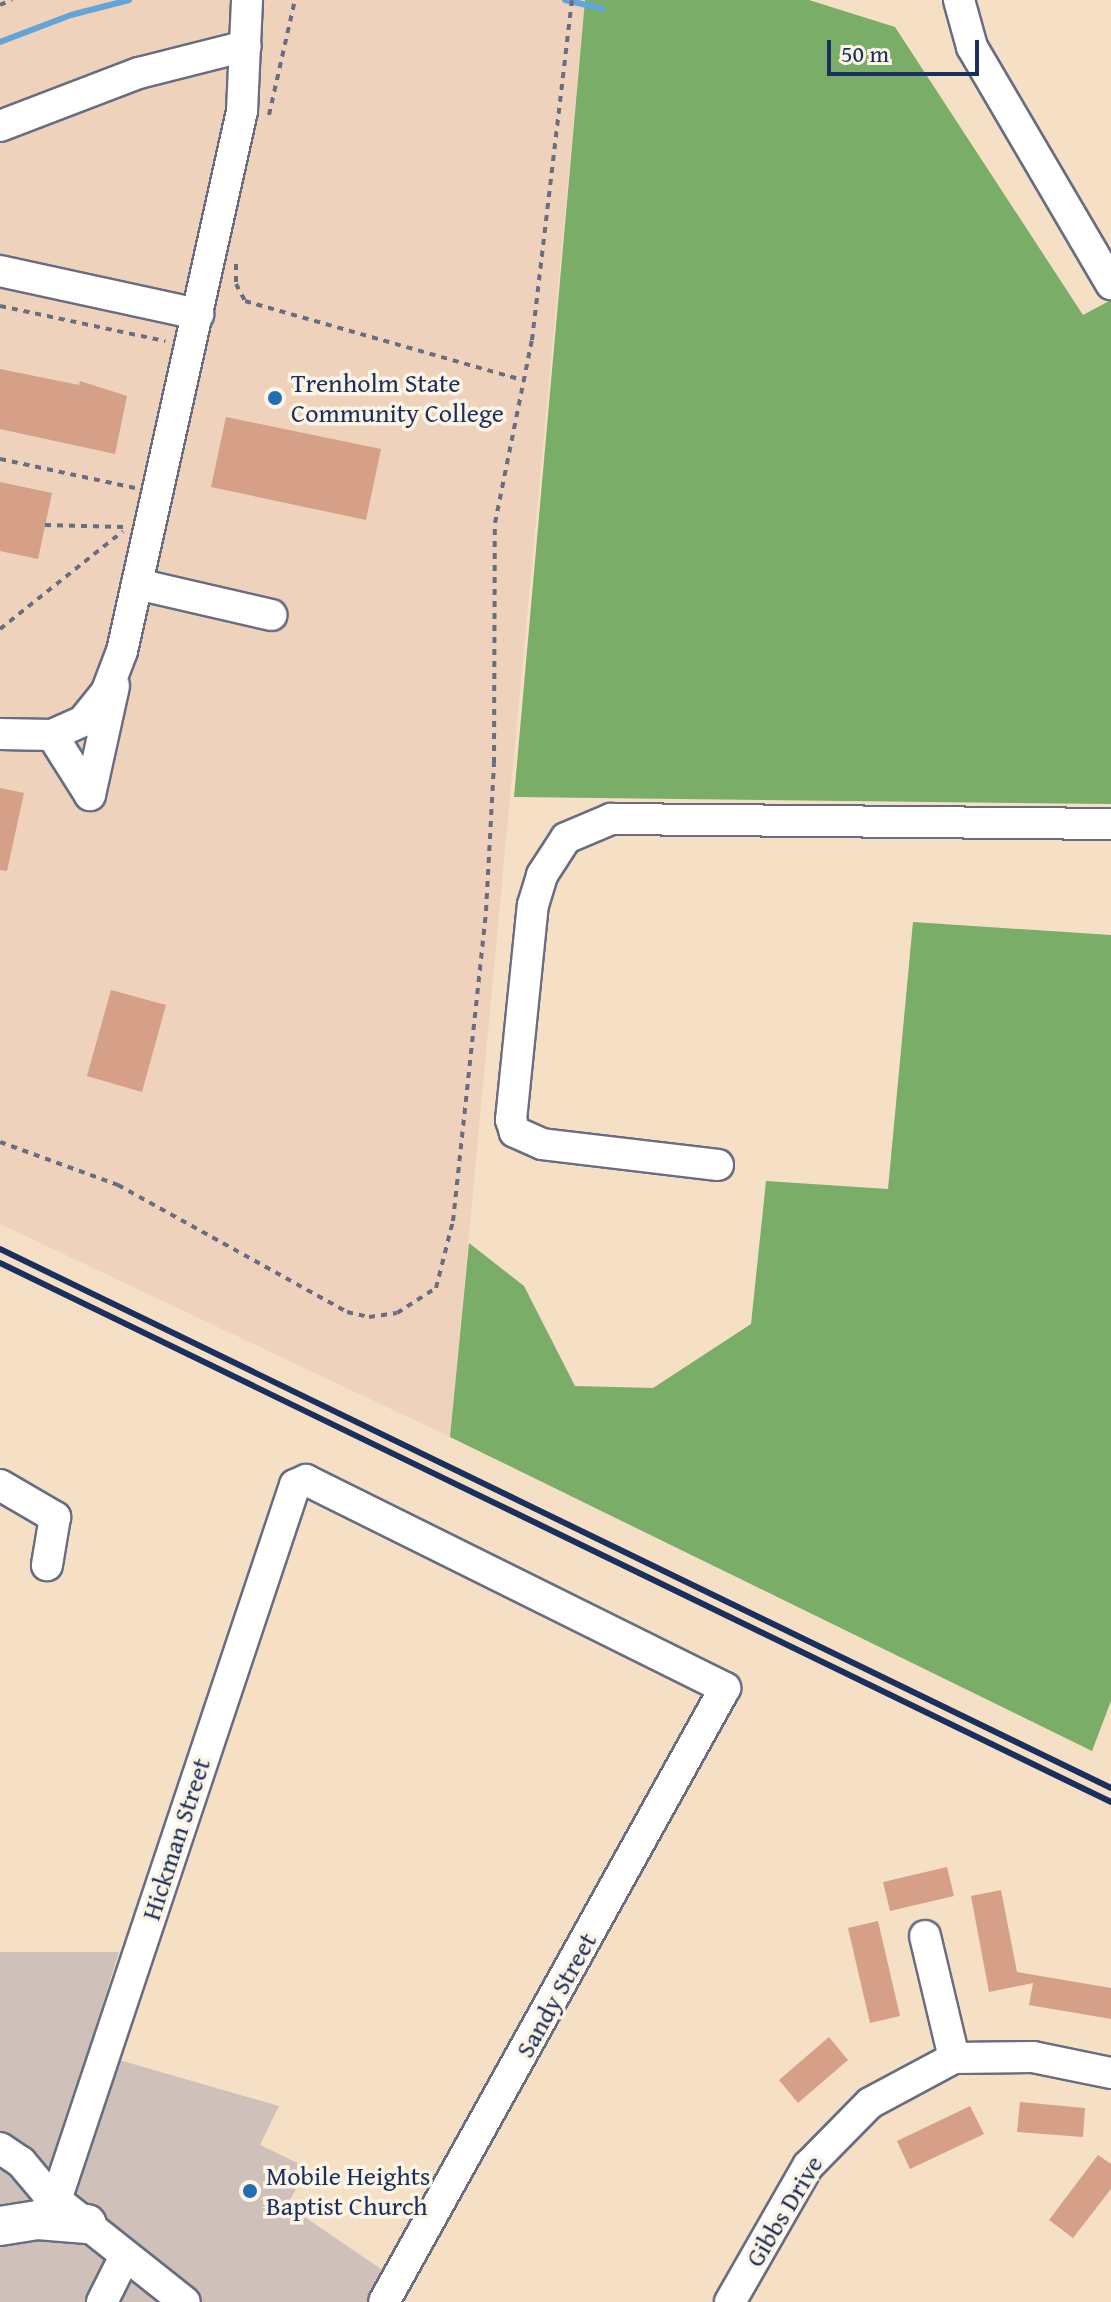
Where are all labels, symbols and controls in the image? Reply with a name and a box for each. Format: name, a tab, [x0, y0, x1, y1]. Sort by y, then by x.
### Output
scale bar	[831, 24, 983, 74]
text: 50 m	[841, 36, 889, 71]
place label: Trenholm State Community College	[291, 367, 504, 428]
marker: Trenholm State Community College	[266, 389, 284, 407]
street label: Hickman Street	[135, 1754, 217, 1924]
street label: Sandy Street	[509, 1927, 603, 2063]
street label: Gibbs Drive	[739, 2150, 829, 2272]
place label: Mobile Heights Baptist Church	[266, 2160, 430, 2222]
marker: Mobile Heights Baptist Church	[241, 2182, 259, 2200]

